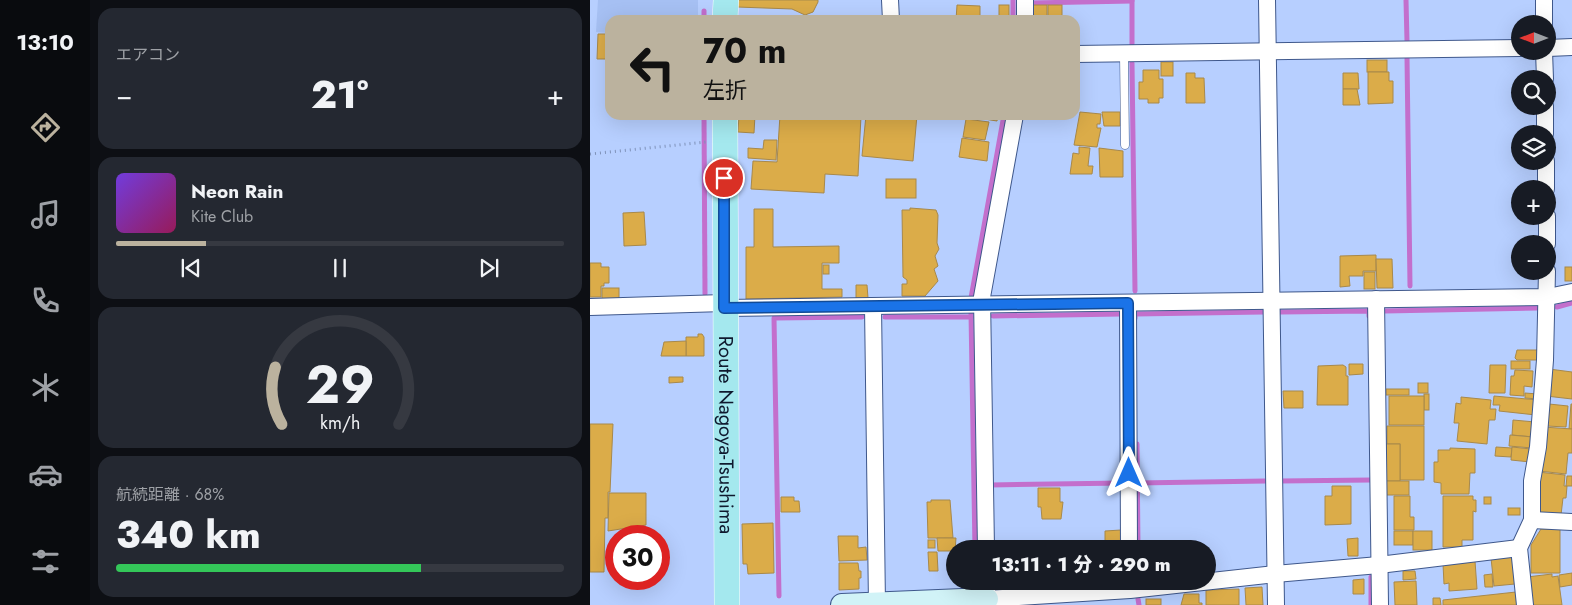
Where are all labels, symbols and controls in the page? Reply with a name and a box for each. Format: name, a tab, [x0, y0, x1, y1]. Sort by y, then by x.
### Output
north arrow	[1511, 15, 1556, 60]
map controls	[1511, 15, 1556, 280]
text: 13:10	[16, 26, 74, 58]
text: 70 m	[703, 26, 786, 76]
icon: left	[620, 35, 685, 100]
text: エアコン	[116, 43, 180, 66]
text: 21°	[311, 67, 368, 122]
button: search	[1511, 70, 1556, 115]
text: 左折	[703, 74, 747, 106]
text: −	[116, 75, 133, 116]
text: +	[547, 75, 564, 116]
icon: directions	[28, 110, 63, 145]
button: layers	[1511, 125, 1556, 170]
pin	[703, 157, 745, 199]
icon: arrive	[710, 164, 738, 192]
text: Neon Rain	[191, 178, 284, 205]
button: +	[1511, 180, 1556, 225]
icon: music	[28, 197, 63, 232]
text: Kite Club	[191, 205, 253, 228]
button: −	[1511, 235, 1556, 280]
icon: previous	[177, 254, 205, 282]
icon: pause	[326, 254, 354, 282]
icon: next	[475, 254, 503, 282]
icon: phone	[28, 283, 63, 318]
street label: Route Nagoya-Tsushima	[711, 336, 741, 534]
text: 29	[306, 347, 374, 423]
icon: climate	[28, 370, 63, 405]
text: km/h	[320, 410, 360, 436]
position arrow	[1102, 446, 1154, 498]
icon: car	[28, 457, 63, 492]
text: 航続距離 · 68%	[116, 483, 224, 506]
text: 340 km	[116, 507, 261, 562]
speed limit sign: 30	[605, 525, 670, 590]
icon: filters	[28, 544, 63, 579]
text: 13:11 · 1 分 · 290 m	[991, 551, 1171, 578]

